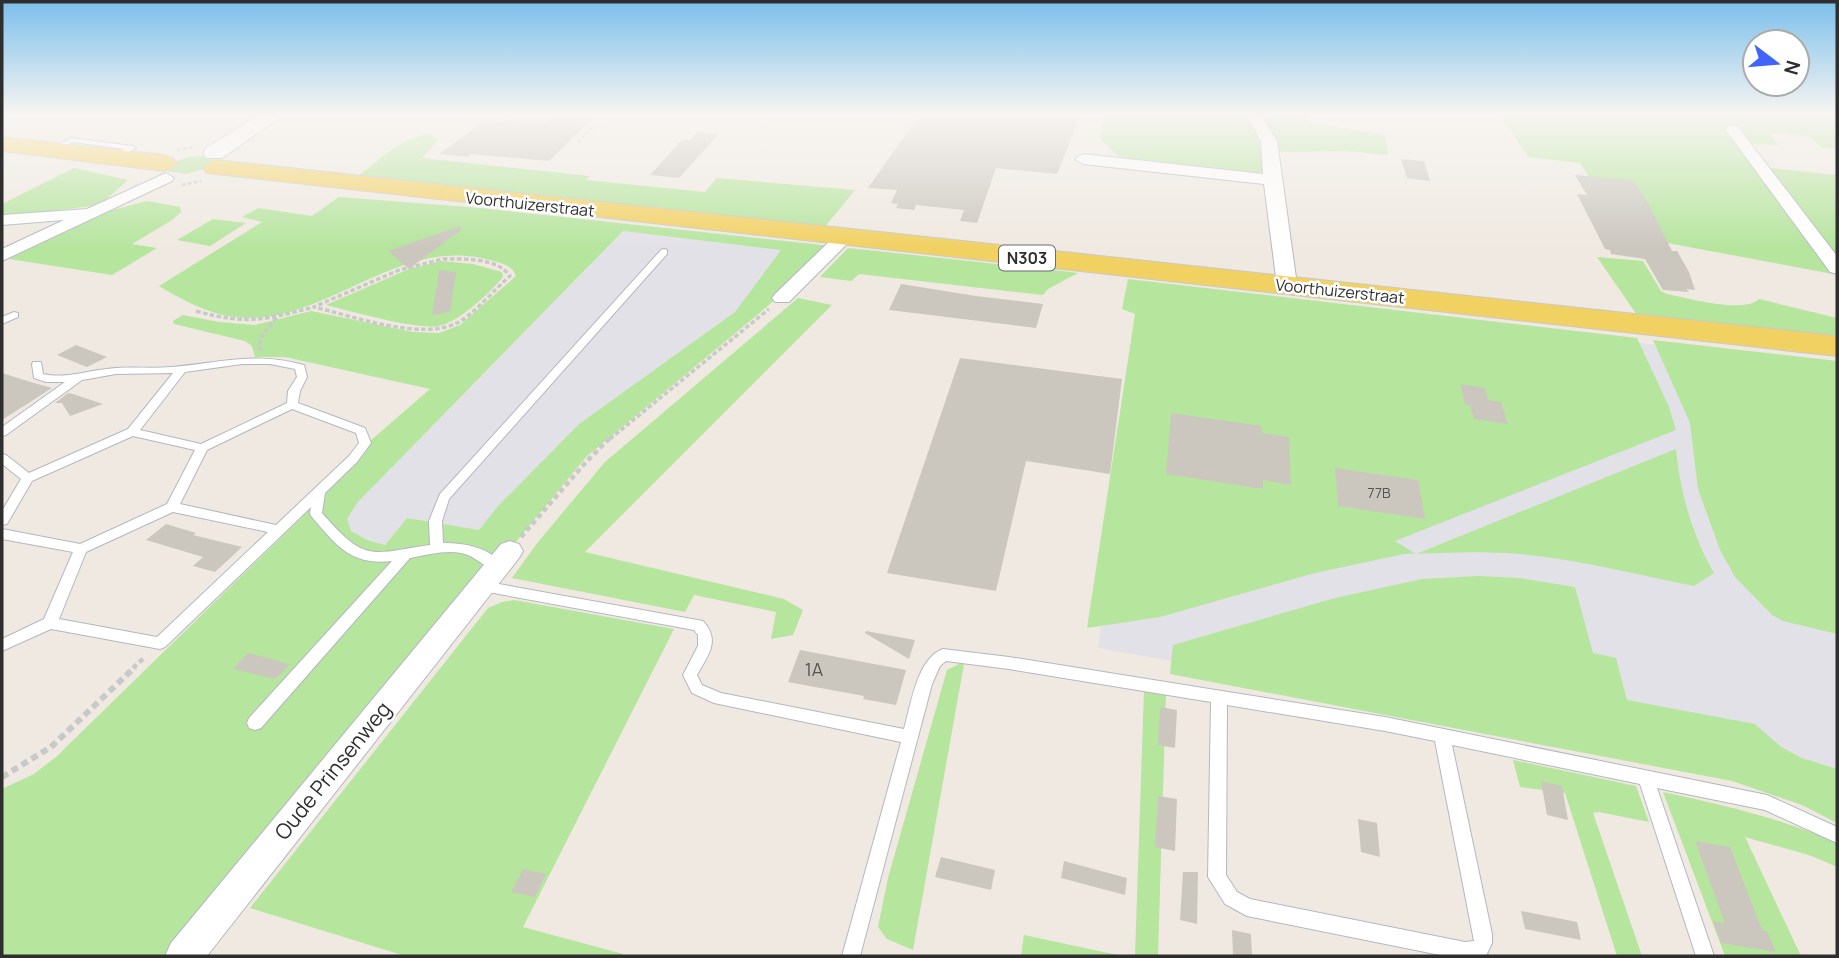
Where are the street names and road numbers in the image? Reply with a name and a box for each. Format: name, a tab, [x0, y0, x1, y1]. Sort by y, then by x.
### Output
street label: Voorthuizerstraat	[464, 186, 596, 222]
road number: N303	[999, 246, 1055, 270]
street label: Voorthuizerstraat	[1274, 273, 1406, 309]
street label: Oude Prinsenweg	[268, 695, 397, 845]

